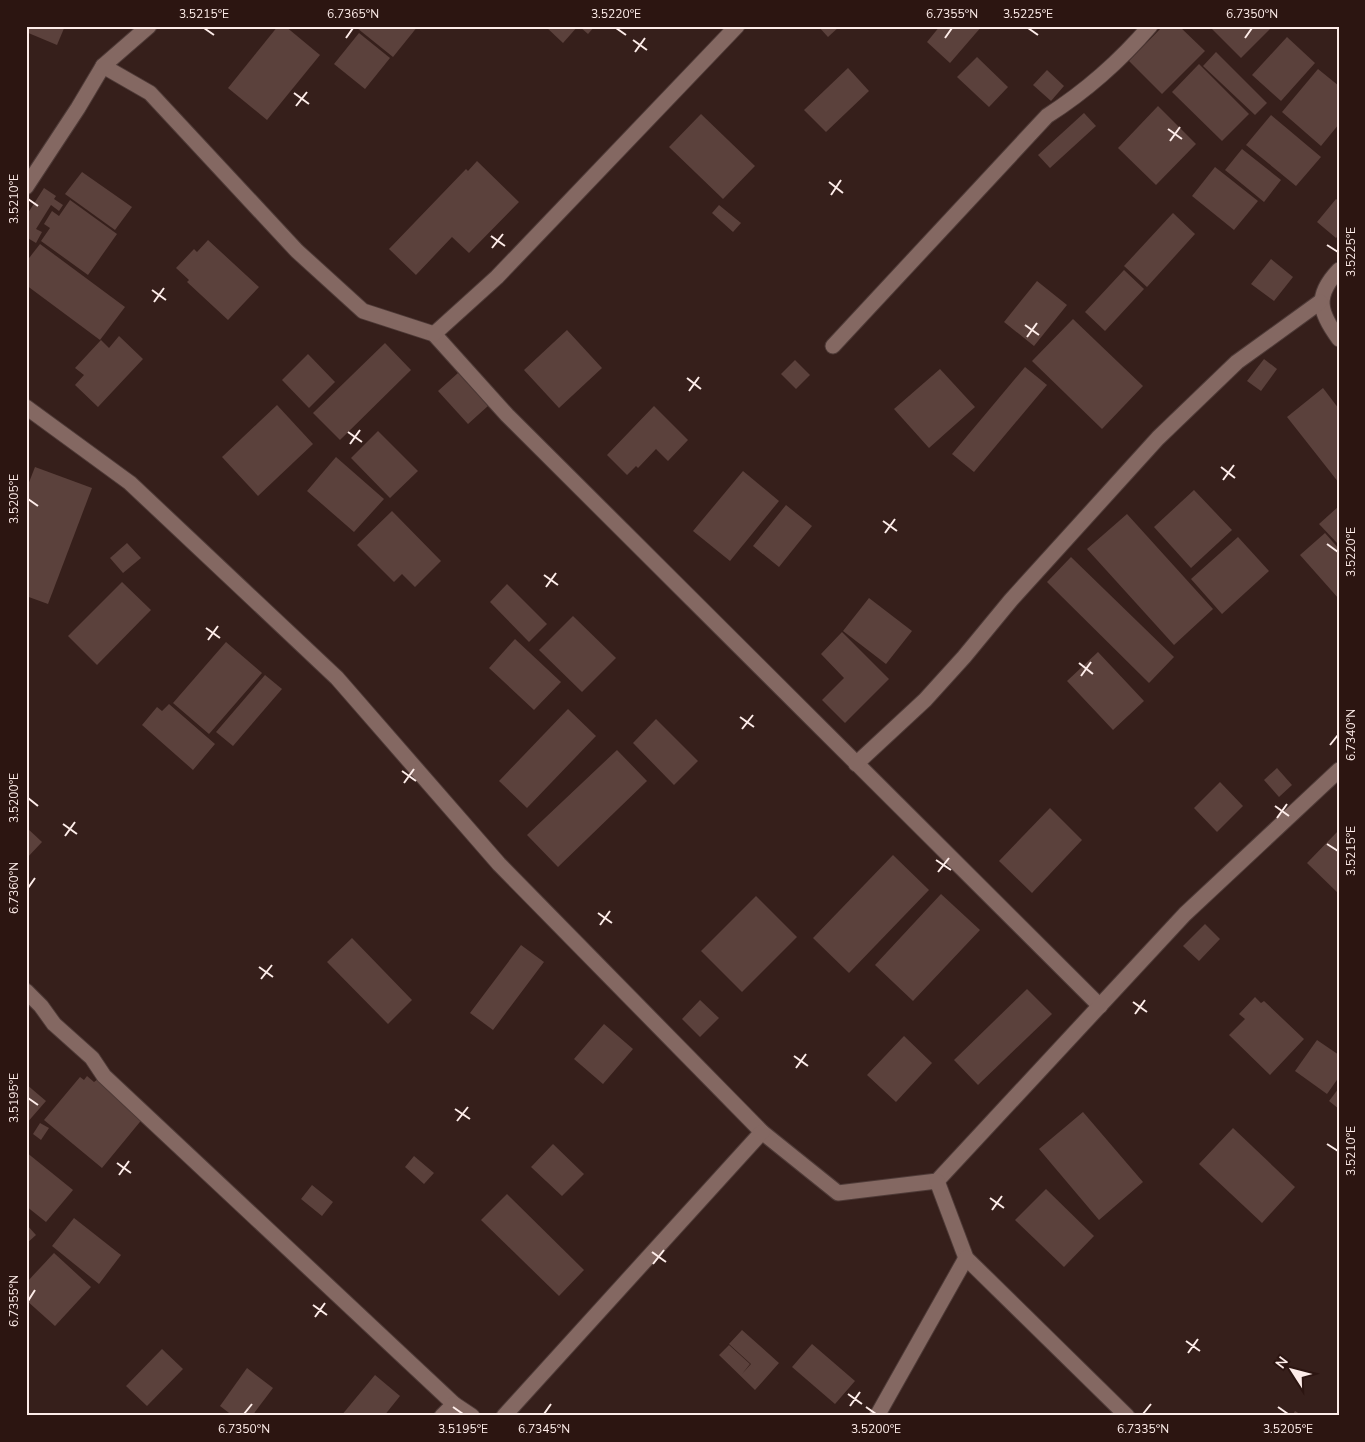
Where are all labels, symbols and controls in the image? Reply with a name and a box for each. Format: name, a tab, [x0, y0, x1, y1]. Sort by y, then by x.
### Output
text: 3.5215°E	[179, 6, 229, 22]
text: 6.7365°N	[327, 6, 379, 22]
text: 3.5220°E	[591, 6, 641, 22]
text: 6.7355°N	[926, 6, 978, 22]
text: 3.5225°E	[1003, 6, 1053, 22]
text: 6.7350°N	[1226, 6, 1278, 22]
text: 3.5210°E	[6, 174, 22, 224]
text: 3.5225°E	[1343, 227, 1359, 277]
text: 3.5205°E	[6, 474, 22, 524]
text: 3.5220°E	[1343, 527, 1359, 577]
text: 6.7340°N	[1343, 709, 1359, 761]
text: 3.5200°E	[6, 773, 22, 823]
text: 3.5215°E	[1343, 826, 1359, 876]
text: 6.7360°N	[6, 862, 22, 914]
text: 3.5195°E	[6, 1073, 22, 1123]
text: 3.5210°E	[1343, 1126, 1359, 1176]
text: 6.7355°N	[6, 1275, 22, 1327]
north arrow	[1268, 1344, 1318, 1394]
text: N	[1271, 1353, 1293, 1372]
text: 6.7350°N	[218, 1421, 270, 1437]
text: 3.5195°E	[438, 1421, 488, 1437]
text: 6.7345°N	[518, 1421, 570, 1437]
text: 3.5200°E	[851, 1421, 901, 1437]
text: 6.7335°N	[1117, 1421, 1169, 1437]
text: 3.5205°E	[1263, 1421, 1313, 1437]

